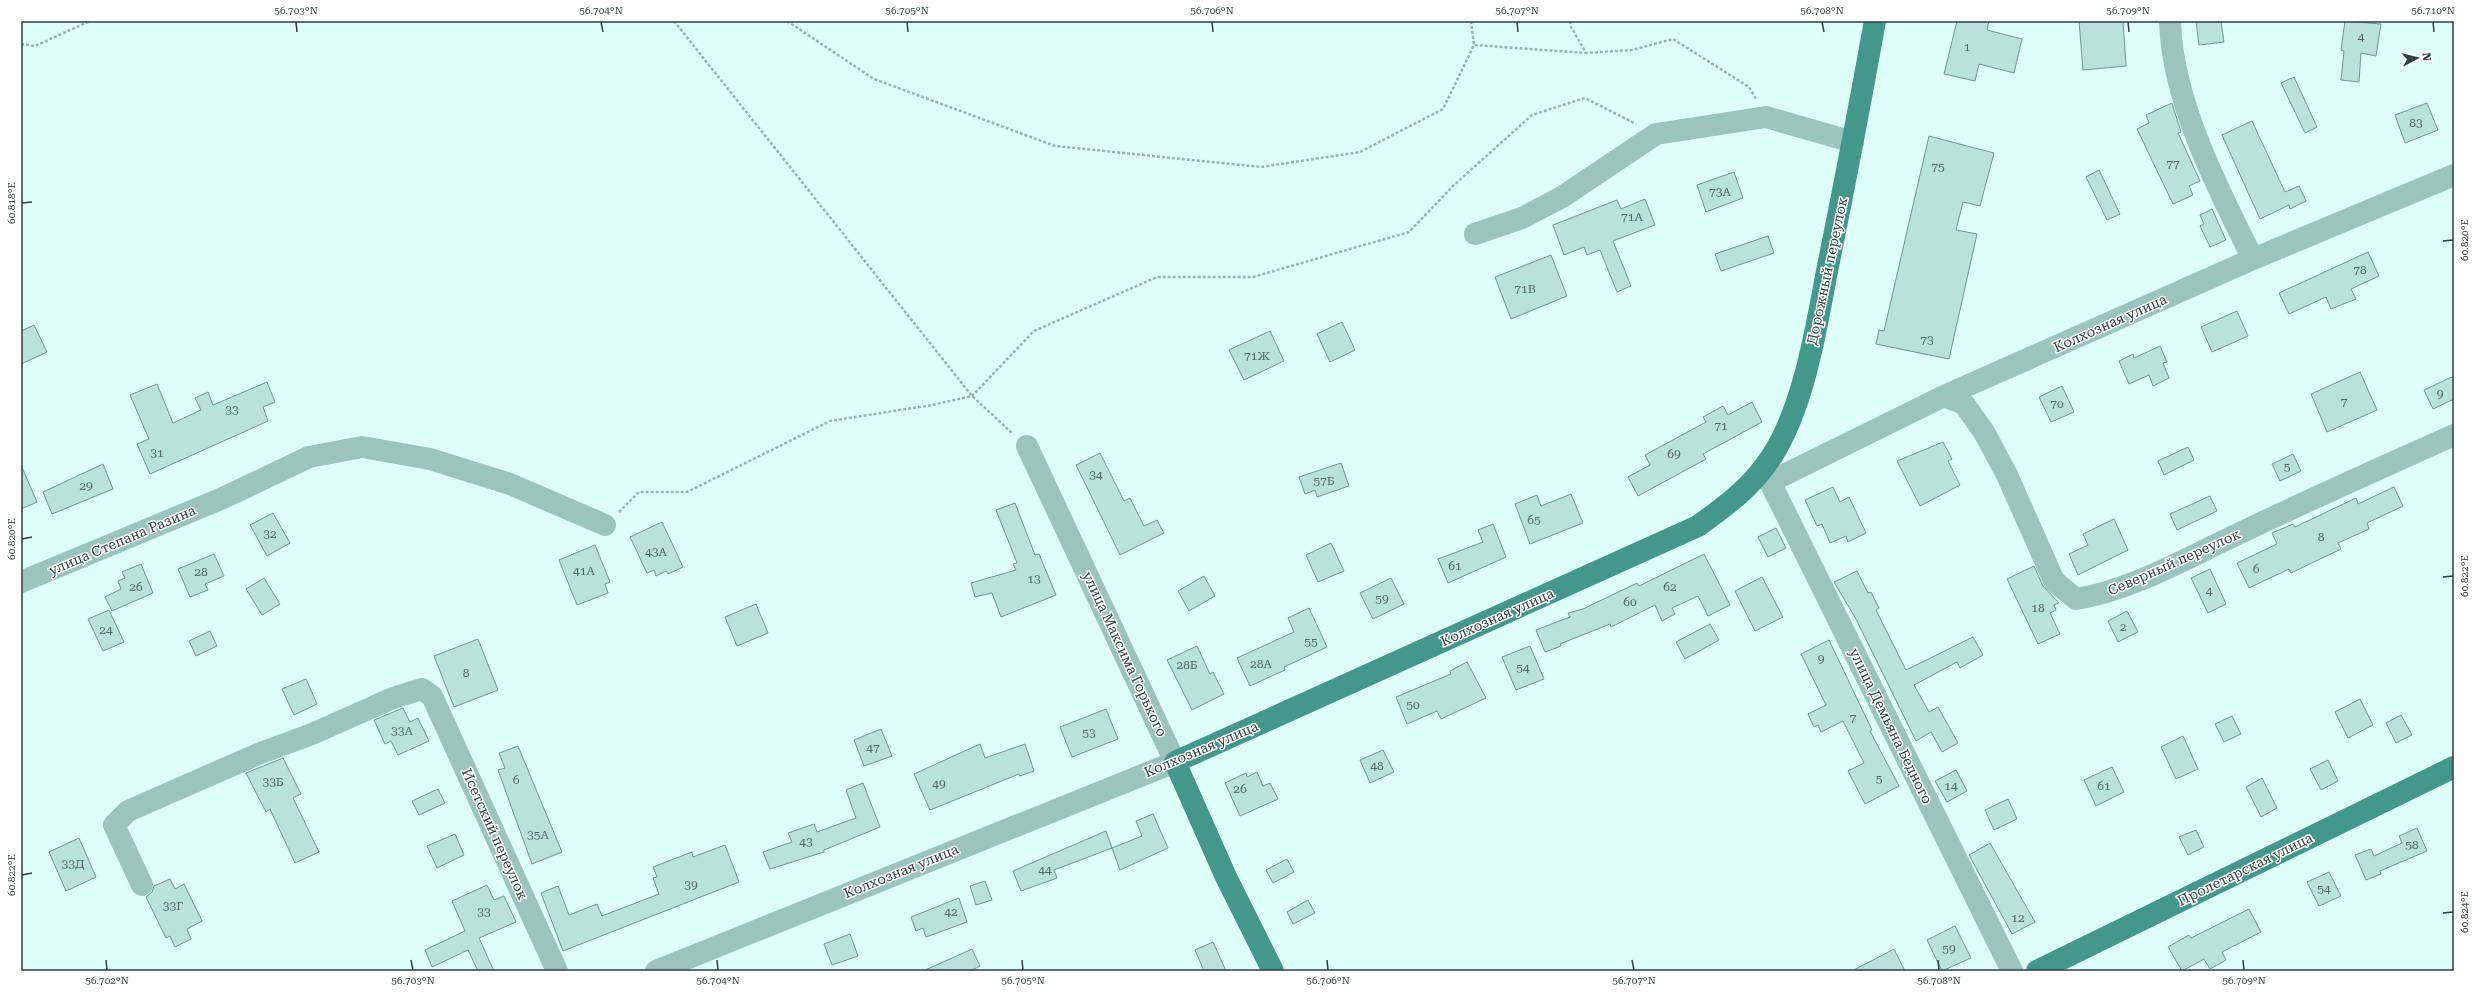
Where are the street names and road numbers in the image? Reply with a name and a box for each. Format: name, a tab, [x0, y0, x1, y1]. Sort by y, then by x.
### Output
street label: Дорожный переулок	[1803, 195, 1851, 346]
street label: Колхозная улица	[2051, 291, 2169, 355]
street label: улица Степана Разина	[46, 502, 198, 578]
street label: Северный переулок	[2105, 525, 2243, 599]
street label: улица Максима Горького	[1080, 569, 1170, 739]
street label: Колхозная улица	[1438, 585, 1556, 649]
street label: улица Демьяна Бедного	[1846, 646, 1936, 806]
street label: Колхозная улица	[1142, 718, 1261, 780]
street label: Исетский переулок	[459, 766, 531, 902]
street label: Пролетарская улица	[2175, 829, 2316, 909]
street label: Колхозная улица	[841, 841, 961, 901]

